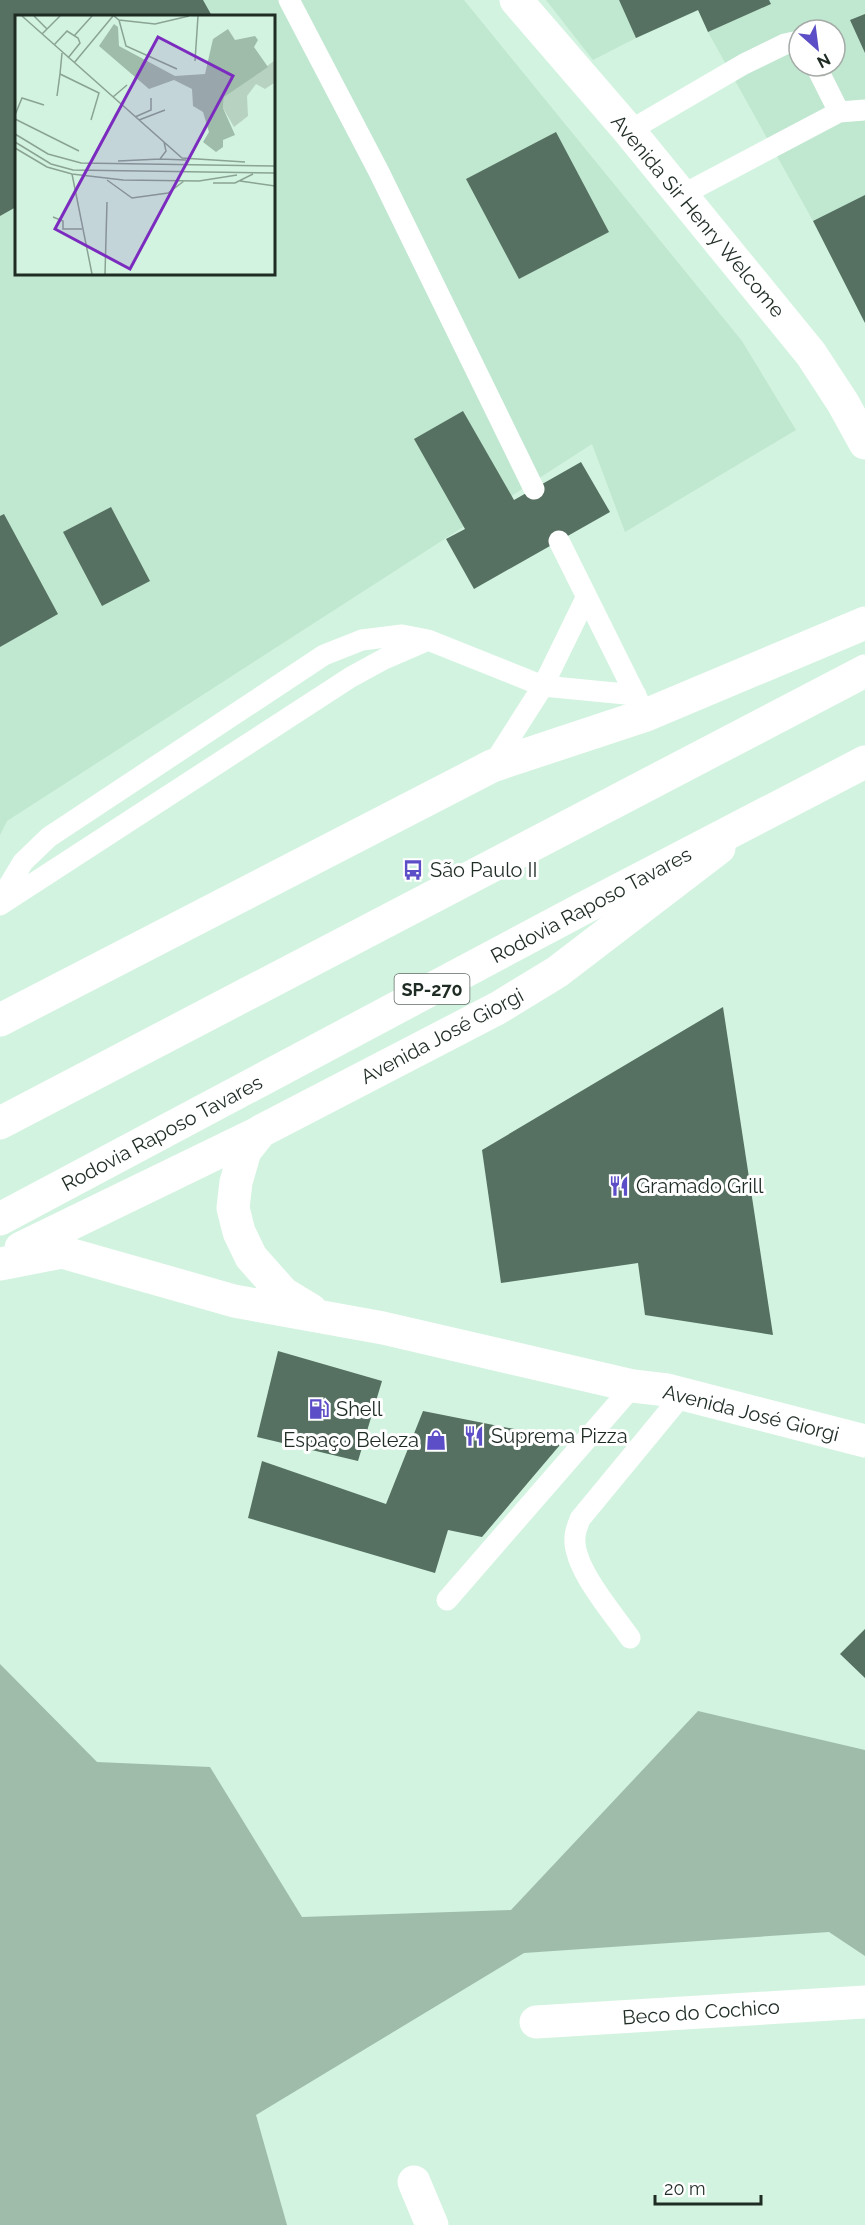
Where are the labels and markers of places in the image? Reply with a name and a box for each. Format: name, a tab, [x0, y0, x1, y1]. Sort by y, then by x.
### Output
bus stop icon: São Paulo II	[401, 858, 425, 882]
place label: São Paulo II	[430, 858, 538, 882]
restaurant icon: Gramado Grill	[607, 1174, 631, 1198]
place label: Gramado Grill	[636, 1174, 764, 1198]
fuel station icon: Shell	[307, 1397, 331, 1421]
place label: Shell	[336, 1397, 383, 1421]
restaurant icon: Suprema Pizza	[462, 1424, 486, 1448]
place label: Suprema Pizza	[491, 1424, 628, 1448]
place label: Espaço Beleza	[283, 1428, 419, 1452]
shop icon: Espaço Beleza	[424, 1428, 448, 1452]

